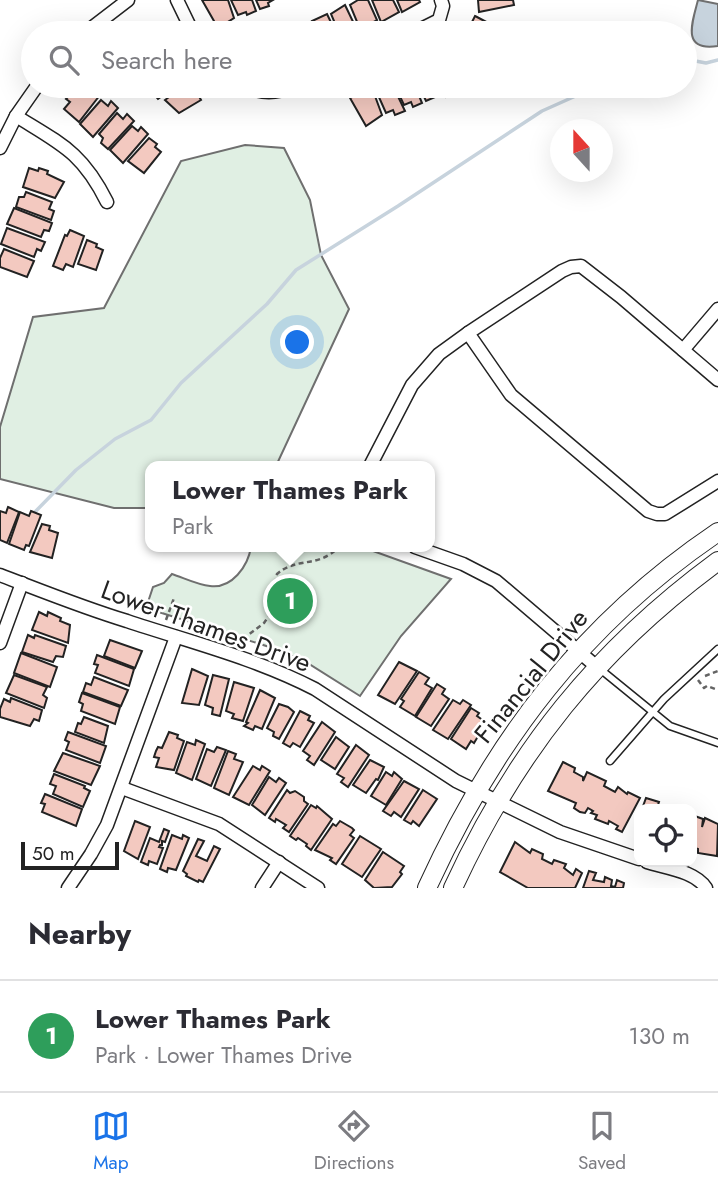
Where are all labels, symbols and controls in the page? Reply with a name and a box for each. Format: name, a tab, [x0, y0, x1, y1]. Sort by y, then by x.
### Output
search box	[21, 21, 697, 98]
icon: search	[45, 41, 83, 79]
text: Search here	[101, 41, 233, 79]
north arrow	[550, 119, 613, 182]
your location	[280, 325, 314, 359]
popup	[145, 461, 435, 552]
text: Lower Thames Park	[172, 471, 408, 509]
text: Park	[172, 509, 213, 543]
street label: Lower Thames Drive	[96, 570, 316, 682]
pin: 1	[267, 575, 313, 627]
street label: Financial Drive	[465, 601, 597, 751]
map controls	[634, 804, 697, 867]
button: locate	[634, 804, 697, 867]
scale bar	[21, 839, 119, 871]
text: 50 m	[32, 840, 75, 867]
text: Nearby	[28, 912, 131, 955]
text: Lower Thames Park	[95, 1000, 331, 1038]
text: 1	[45, 1019, 57, 1053]
text: 130 m	[628, 1019, 690, 1053]
text: Park · Lower Thames Drive	[95, 1038, 352, 1072]
tab: Map	[92, 1107, 130, 1176]
tab: Directions	[314, 1107, 394, 1176]
tab: Saved	[578, 1107, 626, 1176]

